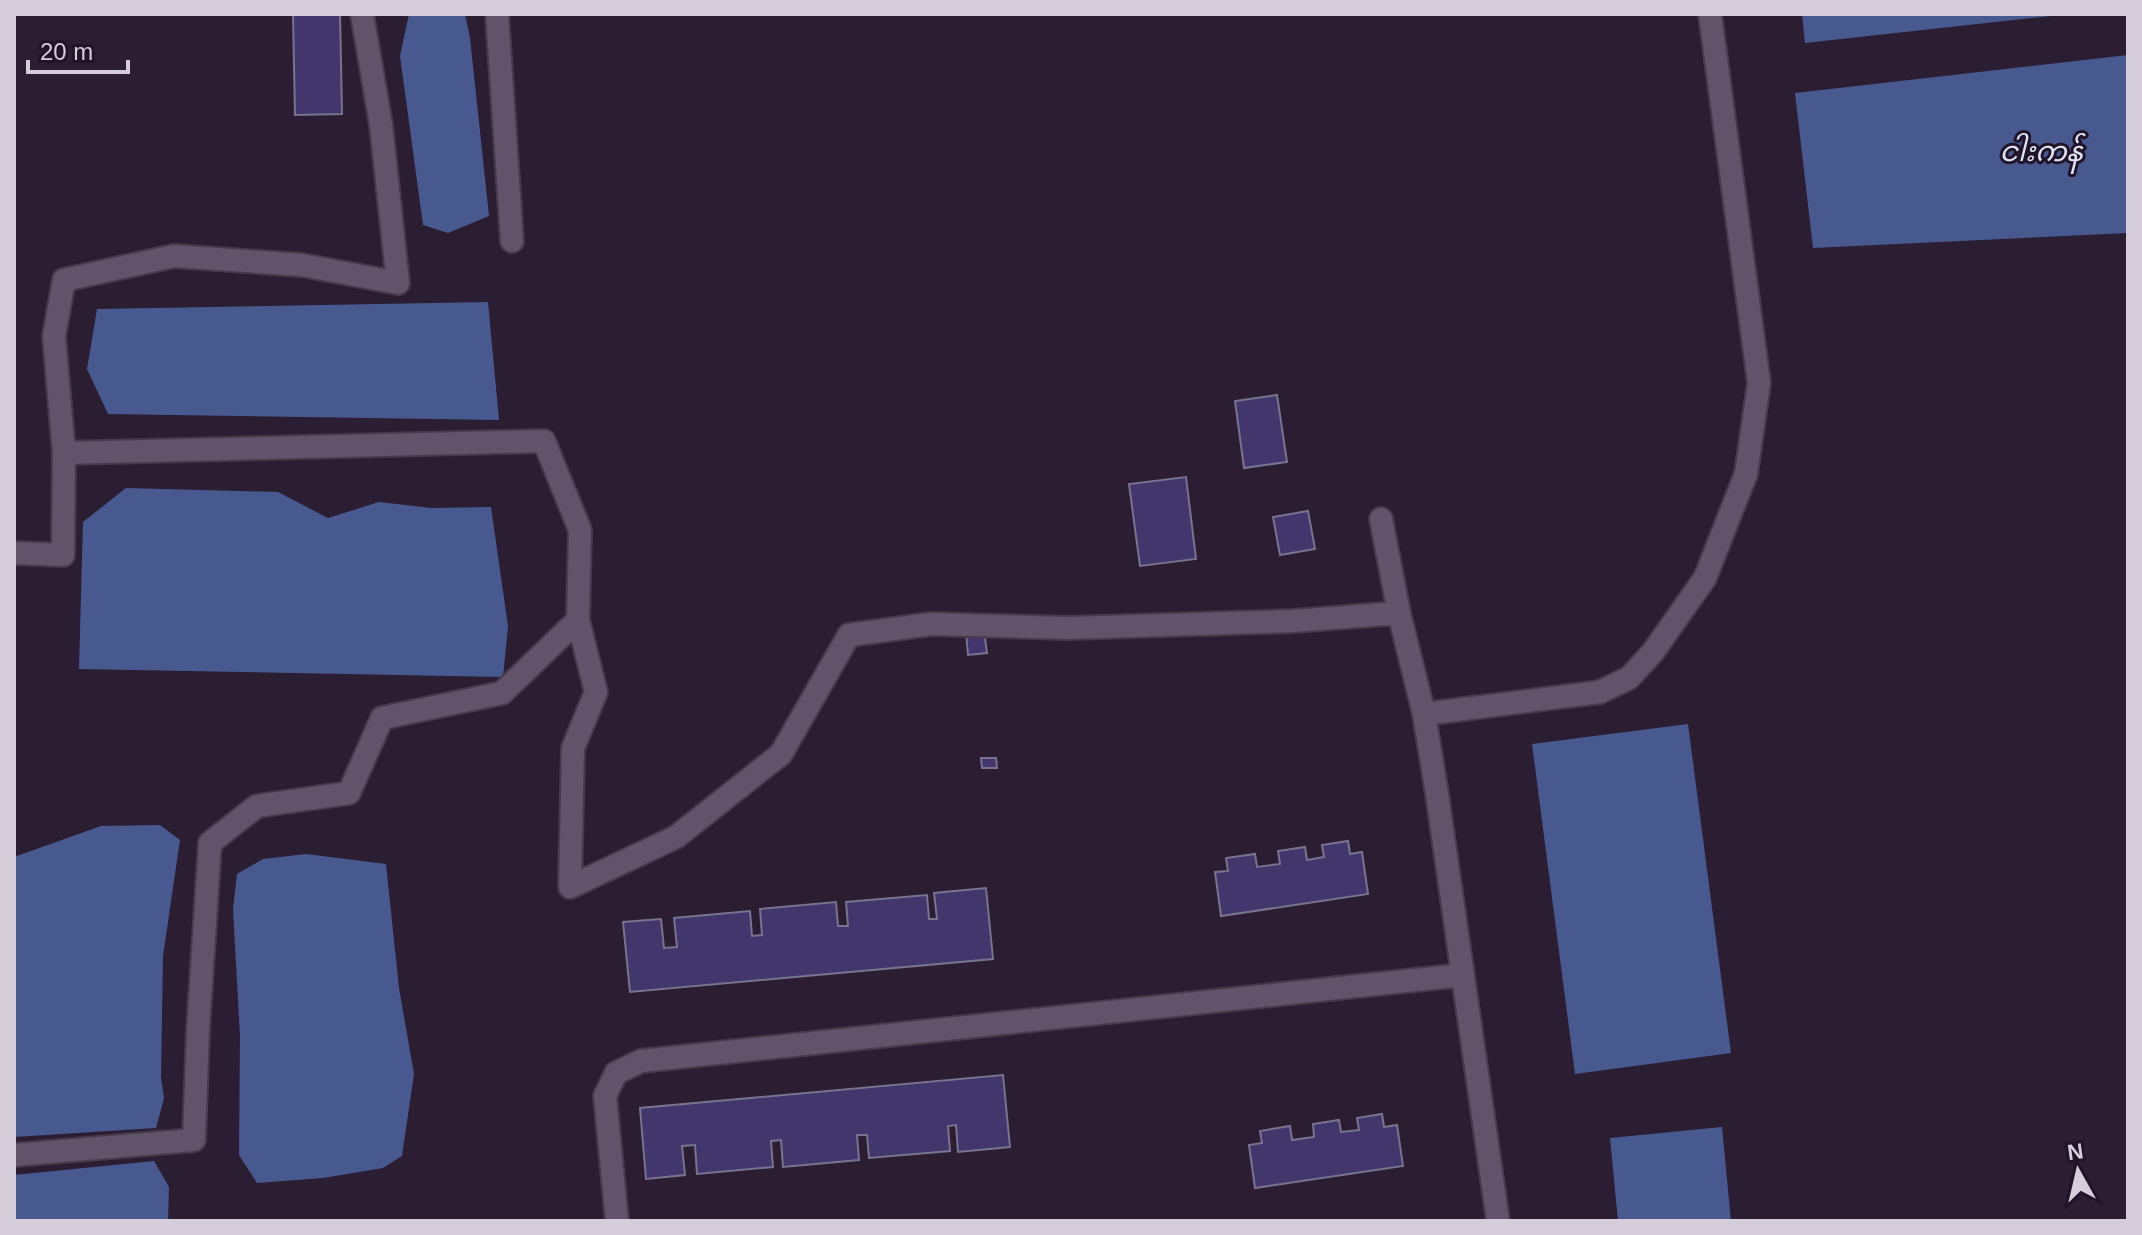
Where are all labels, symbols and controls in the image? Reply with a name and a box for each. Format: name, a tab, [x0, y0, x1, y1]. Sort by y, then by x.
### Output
scale bar	[28, 24, 128, 74]
text: 20 m	[40, 38, 93, 65]
water label: ငါးကန်	[2000, 132, 2087, 175]
north arrow	[2038, 1131, 2118, 1211]
text: N	[2066, 1138, 2085, 1165]

